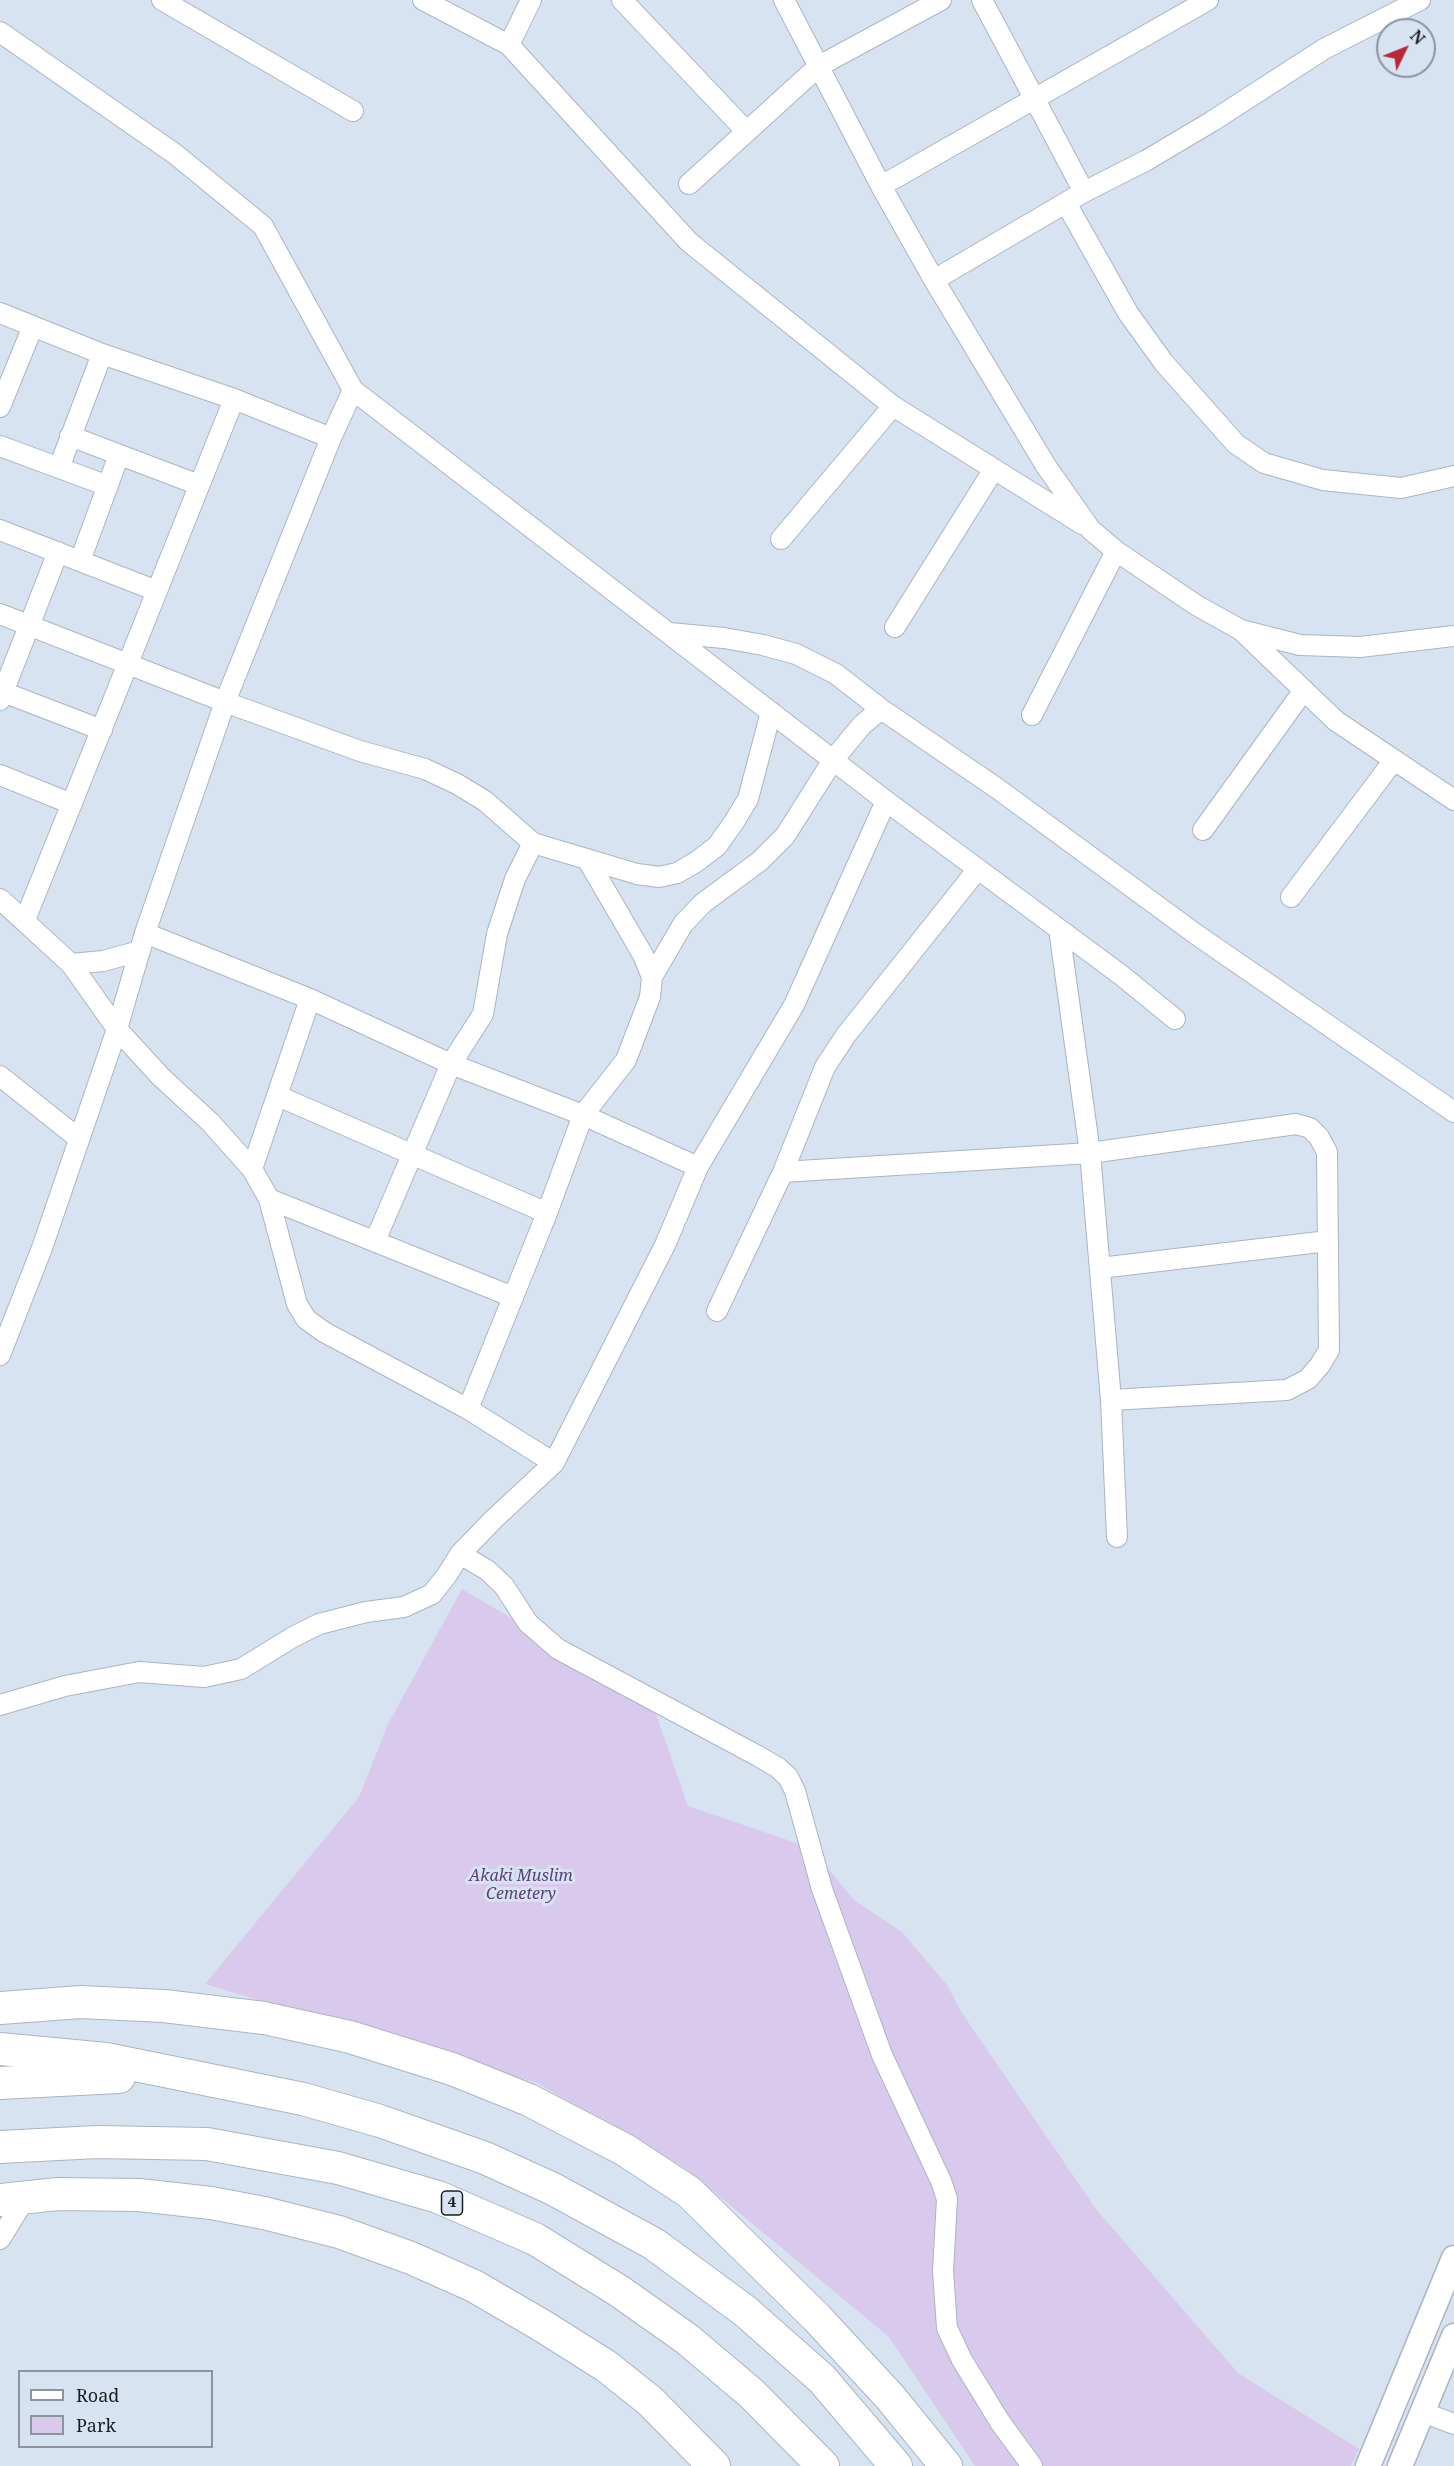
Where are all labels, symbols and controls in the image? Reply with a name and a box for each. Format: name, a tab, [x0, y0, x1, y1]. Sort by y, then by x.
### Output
north arrow	[1376, 18, 1436, 78]
text: N	[1405, 25, 1430, 49]
park label: Akaki Muslim Cemetery	[469, 1866, 573, 1904]
road number: 4	[442, 2191, 462, 2215]
legend	[18, 2370, 213, 2448]
text: Road	[76, 2383, 119, 2407]
text: Park	[76, 2413, 116, 2437]

